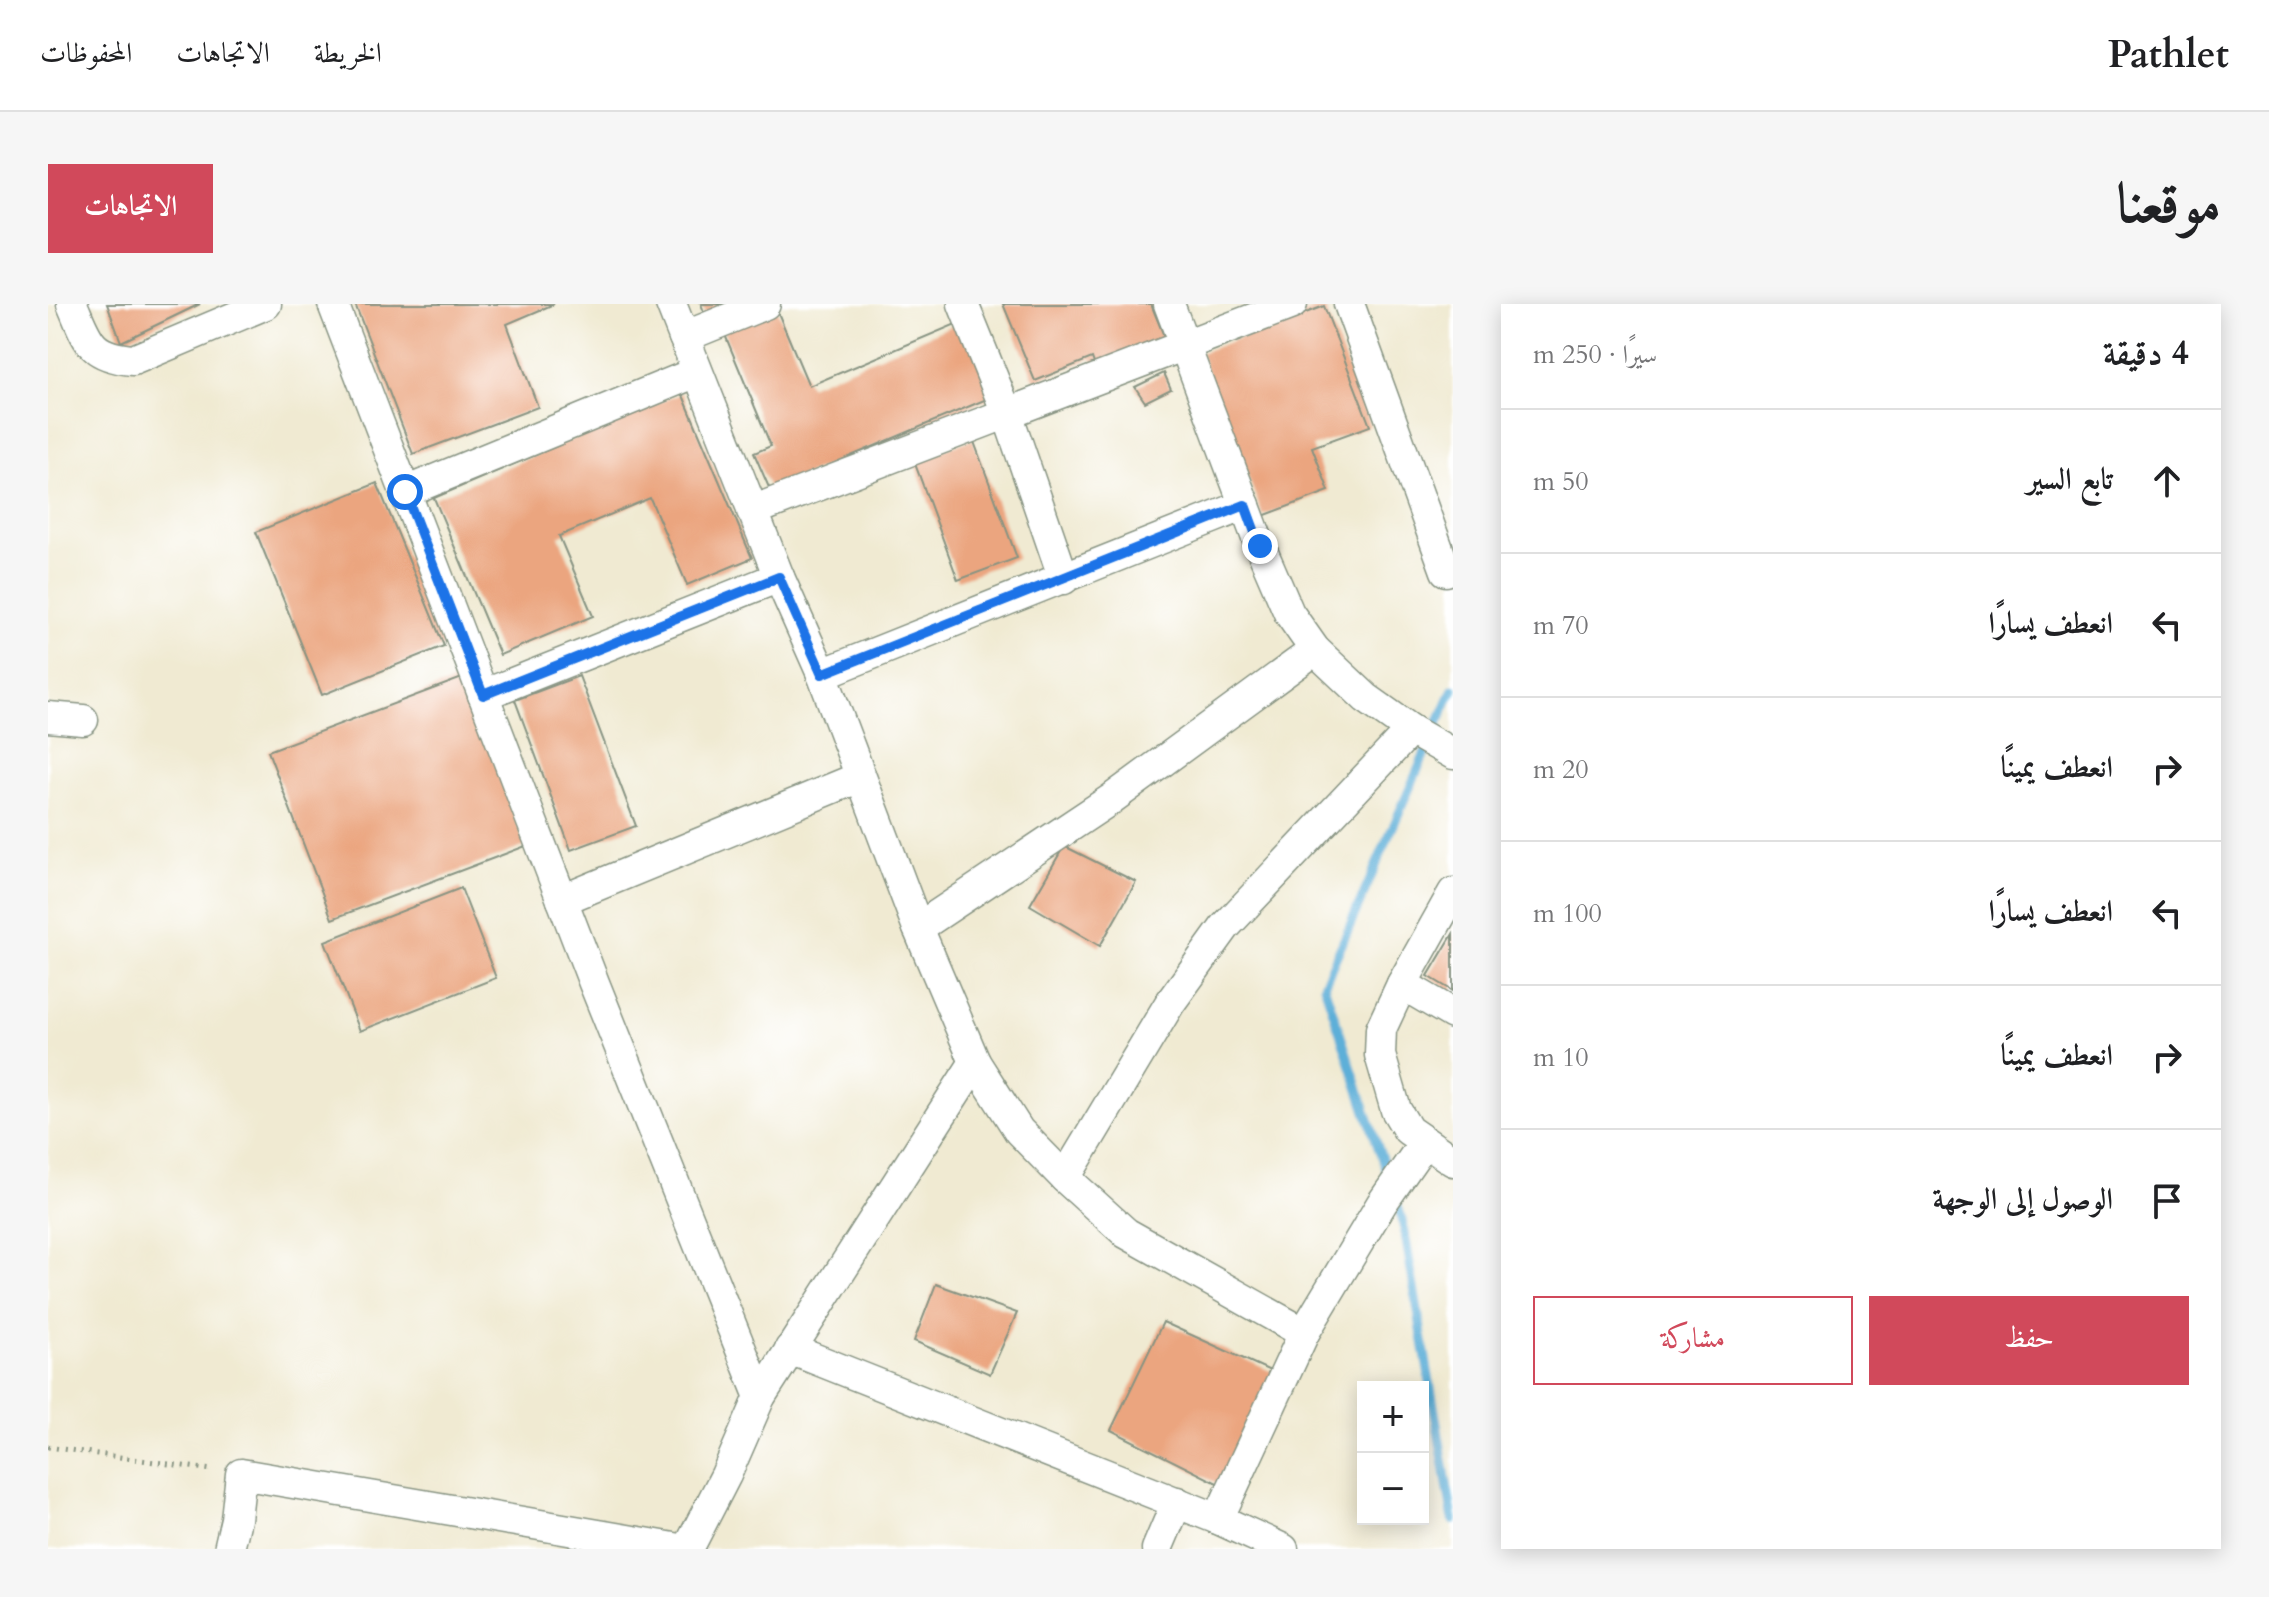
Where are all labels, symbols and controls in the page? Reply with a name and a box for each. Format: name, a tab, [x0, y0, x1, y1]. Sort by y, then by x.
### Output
text: Pathlet	[2108, 29, 2229, 81]
text: المحفوظات	[40, 34, 132, 72]
text: الاتجاهات	[176, 34, 270, 72]
text: الخريطة	[314, 34, 382, 72]
button: الاتجاهات	[48, 164, 213, 253]
text: موقعنا	[2116, 167, 2221, 242]
text: 4 دقيقة	[2103, 330, 2189, 376]
text: سيرًا · 250 m	[1533, 337, 1657, 372]
text: تابع السير	[2027, 459, 2113, 500]
icon: ahead	[2145, 459, 2189, 503]
text: 50 m	[1533, 464, 1589, 499]
route start	[387, 474, 423, 510]
route end	[1242, 528, 1278, 564]
text: انعطف يسارًا	[1988, 603, 2113, 644]
icon: left	[2145, 603, 2189, 647]
text: 70 m	[1533, 608, 1589, 643]
text: انعطف يمينًا	[2000, 747, 2113, 788]
icon: right	[2145, 747, 2189, 791]
text: 20 m	[1533, 752, 1589, 787]
text: انعطف يسارًا	[1988, 891, 2113, 932]
icon: left	[2145, 891, 2189, 935]
text: 100 m	[1533, 896, 1602, 931]
text: انعطف يمينًا	[2000, 1035, 2113, 1076]
icon: right	[2145, 1035, 2189, 1079]
text: 10 m	[1533, 1040, 1589, 1075]
text: الوصول إلى الوجهة	[1933, 1179, 2113, 1220]
icon: arrive	[2145, 1179, 2189, 1223]
button: مشاركة	[1533, 1296, 1853, 1385]
button: حفظ	[1869, 1296, 2189, 1385]
map controls	[1357, 1381, 1429, 1525]
button: +	[1357, 1381, 1429, 1453]
button: −	[1357, 1453, 1429, 1525]

